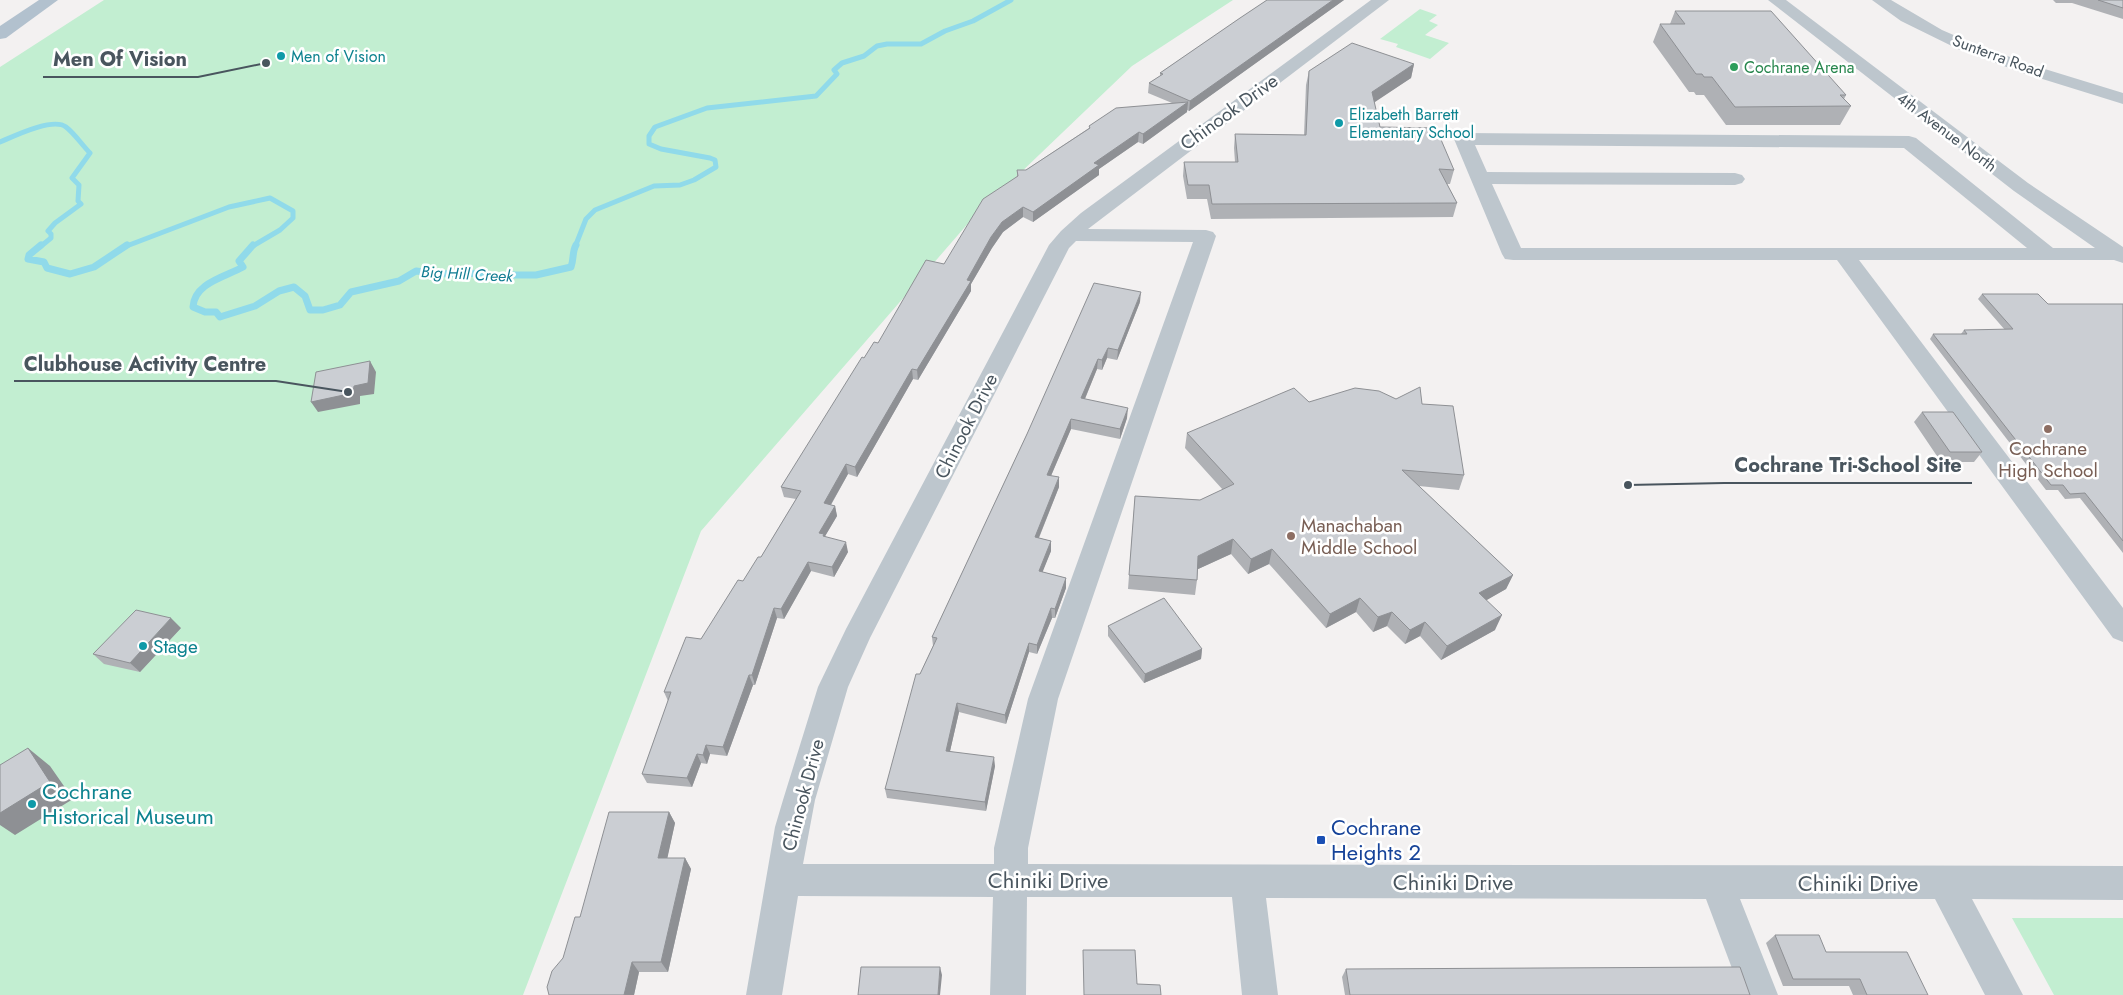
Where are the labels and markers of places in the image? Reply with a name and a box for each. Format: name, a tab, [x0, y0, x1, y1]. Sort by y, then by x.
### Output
callout: Men Of Vision	[43, 42, 198, 77]
place label: Men of Vision	[291, 45, 386, 68]
marker: Men of Vision	[275, 50, 287, 62]
place label: Cochrane Arena	[1744, 56, 1855, 79]
marker: Cochrane Arena	[1728, 61, 1740, 73]
place label: Elizabeth Barrett Elementary School	[1349, 103, 1474, 144]
marker: Elizabeth Barrett Elementary School	[1333, 117, 1345, 129]
callout: Clubhouse Activity Centre	[14, 346, 276, 381]
marker: Cochrane High School	[2042, 423, 2054, 435]
place label: Cochrane High School	[1998, 435, 2098, 484]
callout: Cochrane Tri-School Site	[1724, 448, 1972, 483]
place label: Manachaban Middle School	[1301, 512, 1417, 561]
marker: Manachaban Middle School	[1285, 530, 1297, 542]
place label: Stage	[153, 633, 198, 660]
marker: Stage	[137, 640, 149, 652]
place label: Cochrane Historical Museum	[42, 775, 214, 832]
marker: Cochrane Historical Museum	[26, 798, 38, 810]
place label: Cochrane Heights 2	[1331, 811, 1421, 868]
marker: Cochrane Heights 2	[1315, 834, 1327, 846]

